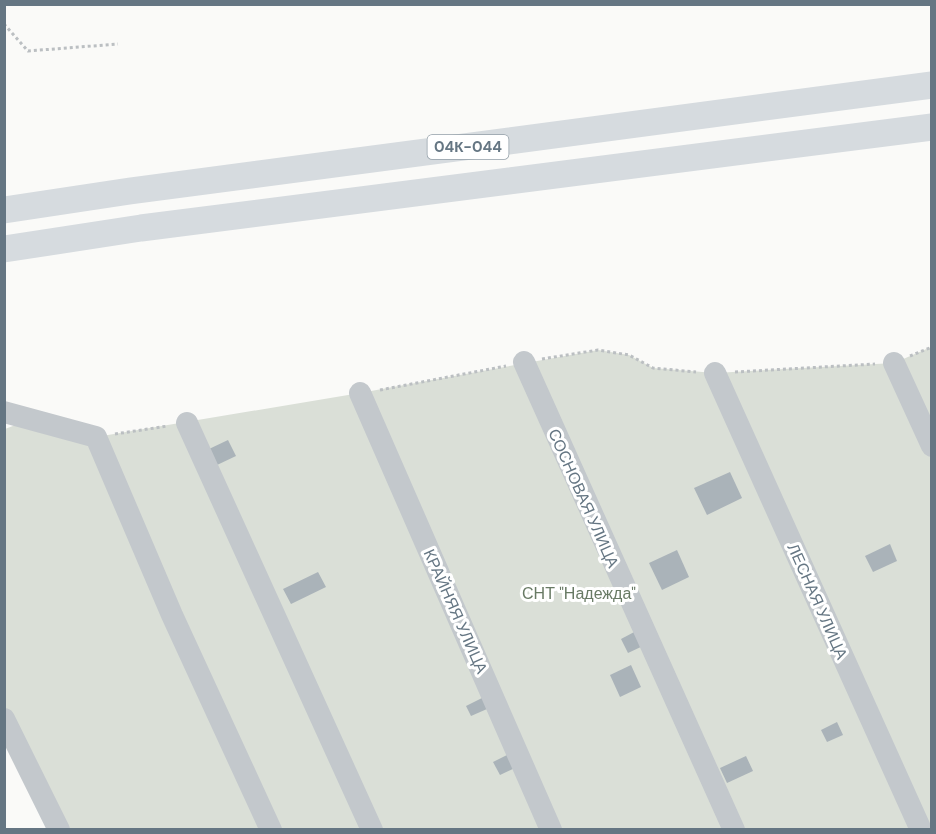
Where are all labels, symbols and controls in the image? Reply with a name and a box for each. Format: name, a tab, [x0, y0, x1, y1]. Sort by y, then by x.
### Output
road number: 04К-044	[428, 135, 508, 159]
street label: СОСНОВАЯ УЛИЦА	[543, 425, 624, 571]
street label: ЛЕСНАЯ УЛИЦА	[783, 540, 853, 663]
street label: КРАЙНЯЯ УЛИЦА	[419, 546, 493, 677]
park label: СНТ "Надежда"	[522, 583, 636, 604]

